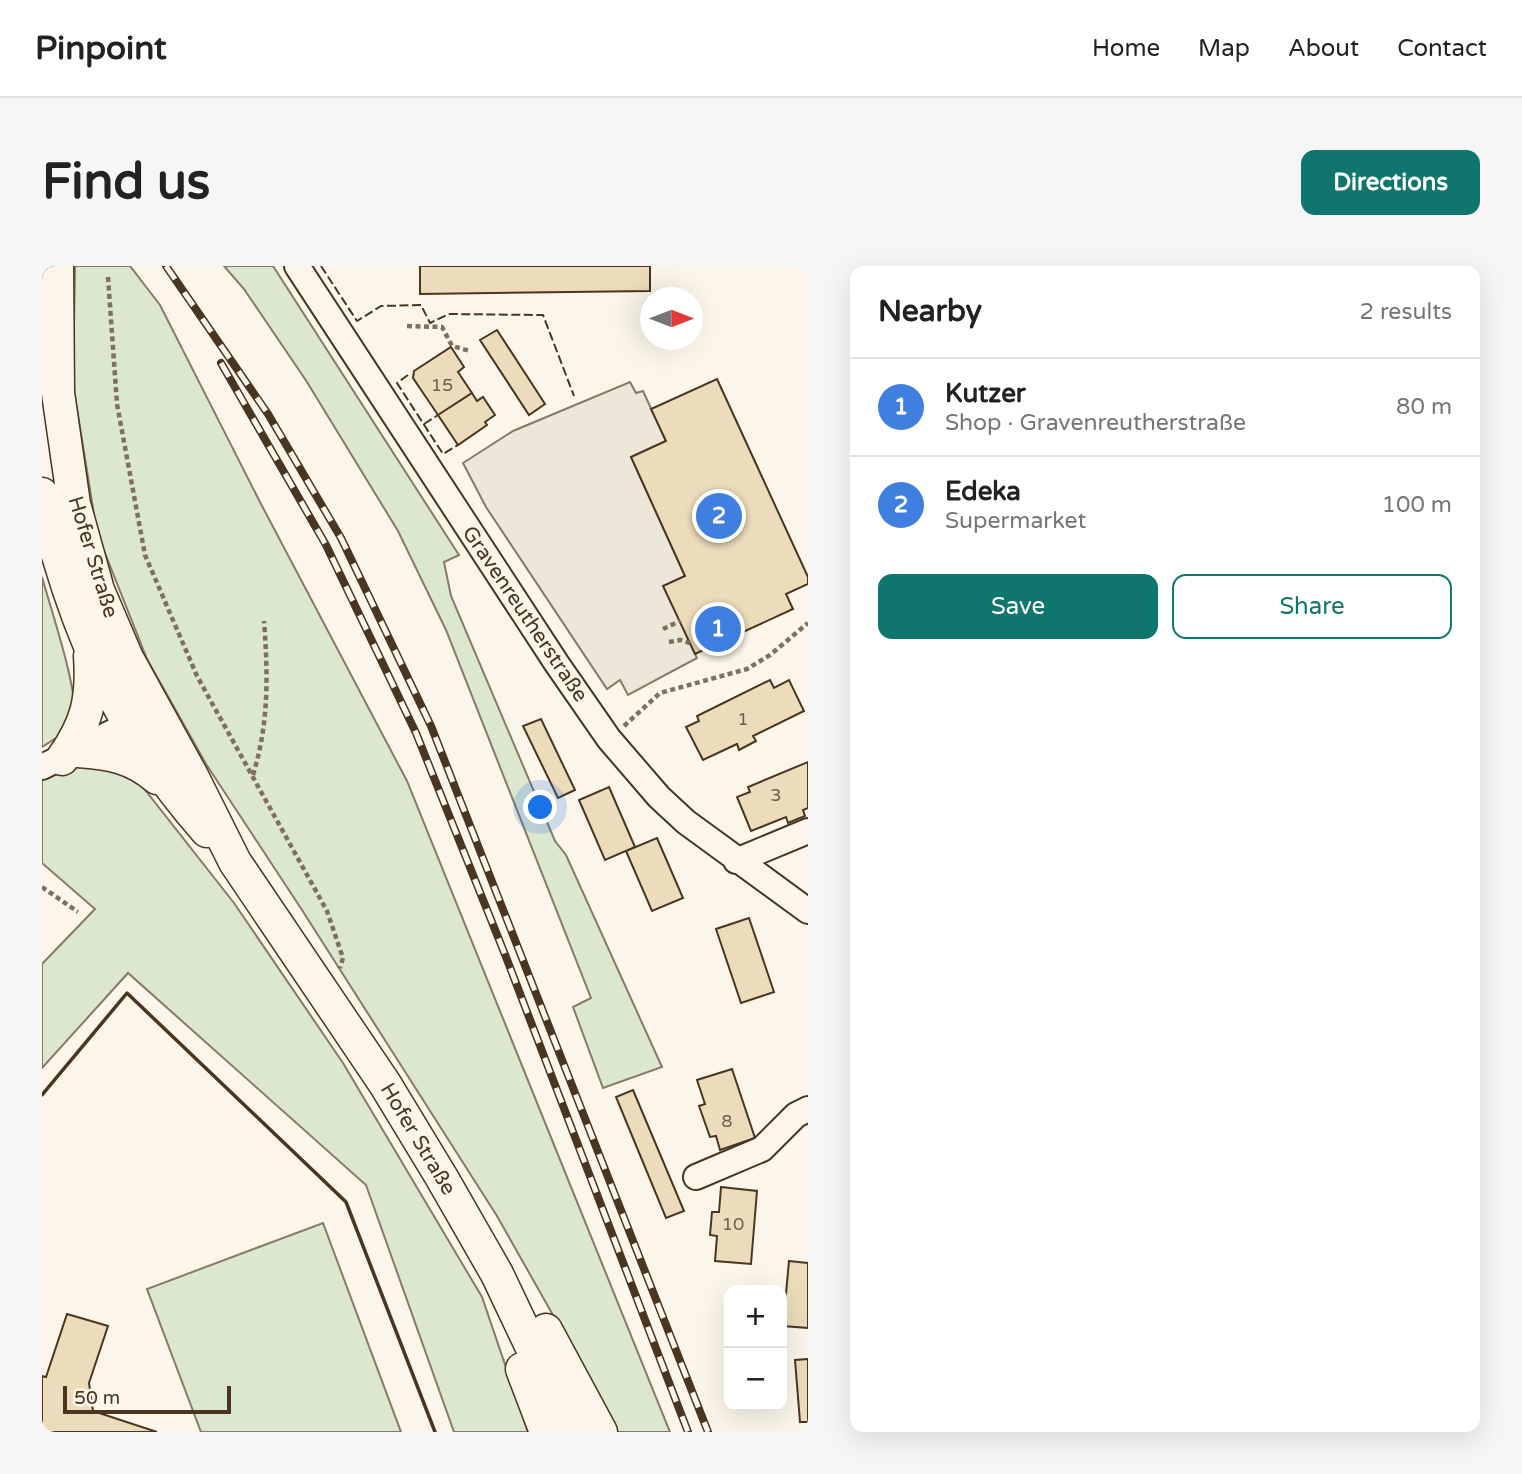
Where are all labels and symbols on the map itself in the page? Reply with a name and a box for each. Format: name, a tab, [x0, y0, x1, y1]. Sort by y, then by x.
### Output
north arrow	[640, 287, 703, 350]
house number: 15	[431, 374, 453, 396]
pin: 2	[696, 490, 742, 542]
street label: Hofer Straße	[63, 493, 123, 621]
street label: Gravenreutherstraße	[457, 521, 593, 707]
pin: 1	[695, 603, 741, 655]
house number: 1	[737, 708, 749, 730]
house number: 3	[770, 784, 782, 806]
your location	[523, 790, 557, 824]
street label: Hofer Straße	[375, 1079, 461, 1200]
house number: 8	[721, 1110, 733, 1132]
house number: 10	[722, 1213, 744, 1235]
scale bar	[63, 1383, 231, 1415]

